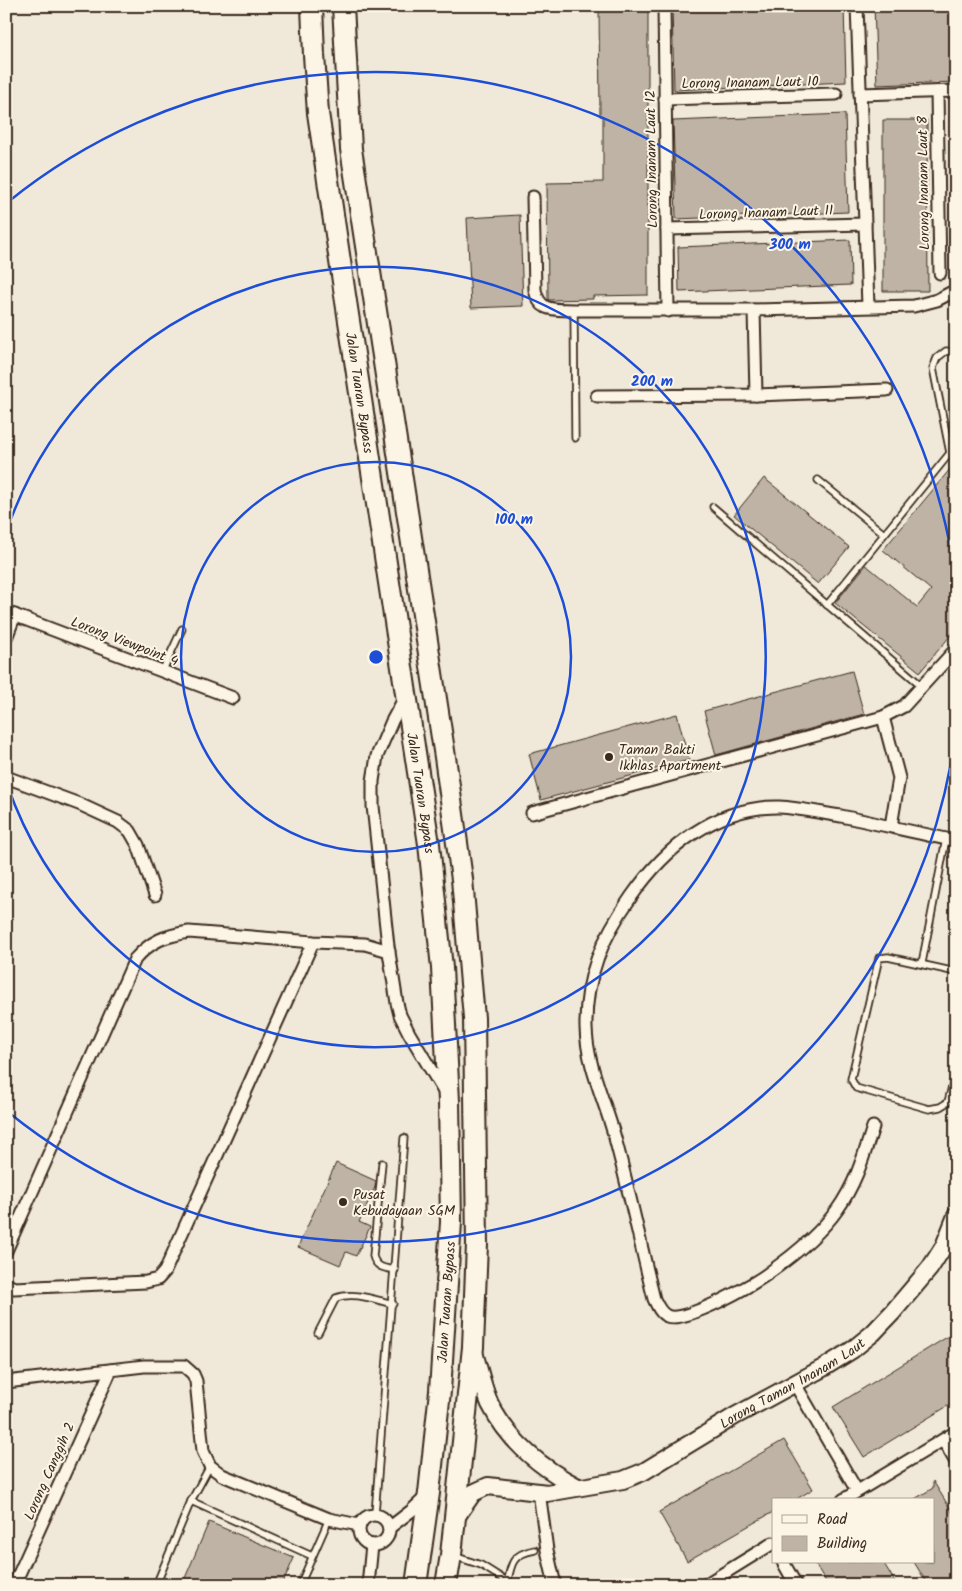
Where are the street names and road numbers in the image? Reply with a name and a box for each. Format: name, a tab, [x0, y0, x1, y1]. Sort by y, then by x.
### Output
street label: Lorong Inanam Laut 10	[681, 71, 819, 95]
street label: Lorong Inanam Laut 12	[640, 90, 664, 228]
street label: Lorong Inanam Laut 8	[912, 115, 936, 250]
street label: Lorong Inanam Laut 11	[698, 200, 834, 226]
street label: Jalan Tuaran Bypass	[339, 331, 379, 455]
street label: Lorong Viewpoint 4	[68, 611, 182, 673]
street label: Jalan Tuaran Bypass	[400, 731, 440, 855]
street label: Jalan Tuaran Bypass	[432, 1240, 462, 1364]
street label: Lorong Taman Inanam Laut	[716, 1333, 871, 1435]
street label: Lorong Canggih 2	[19, 1419, 81, 1524]

